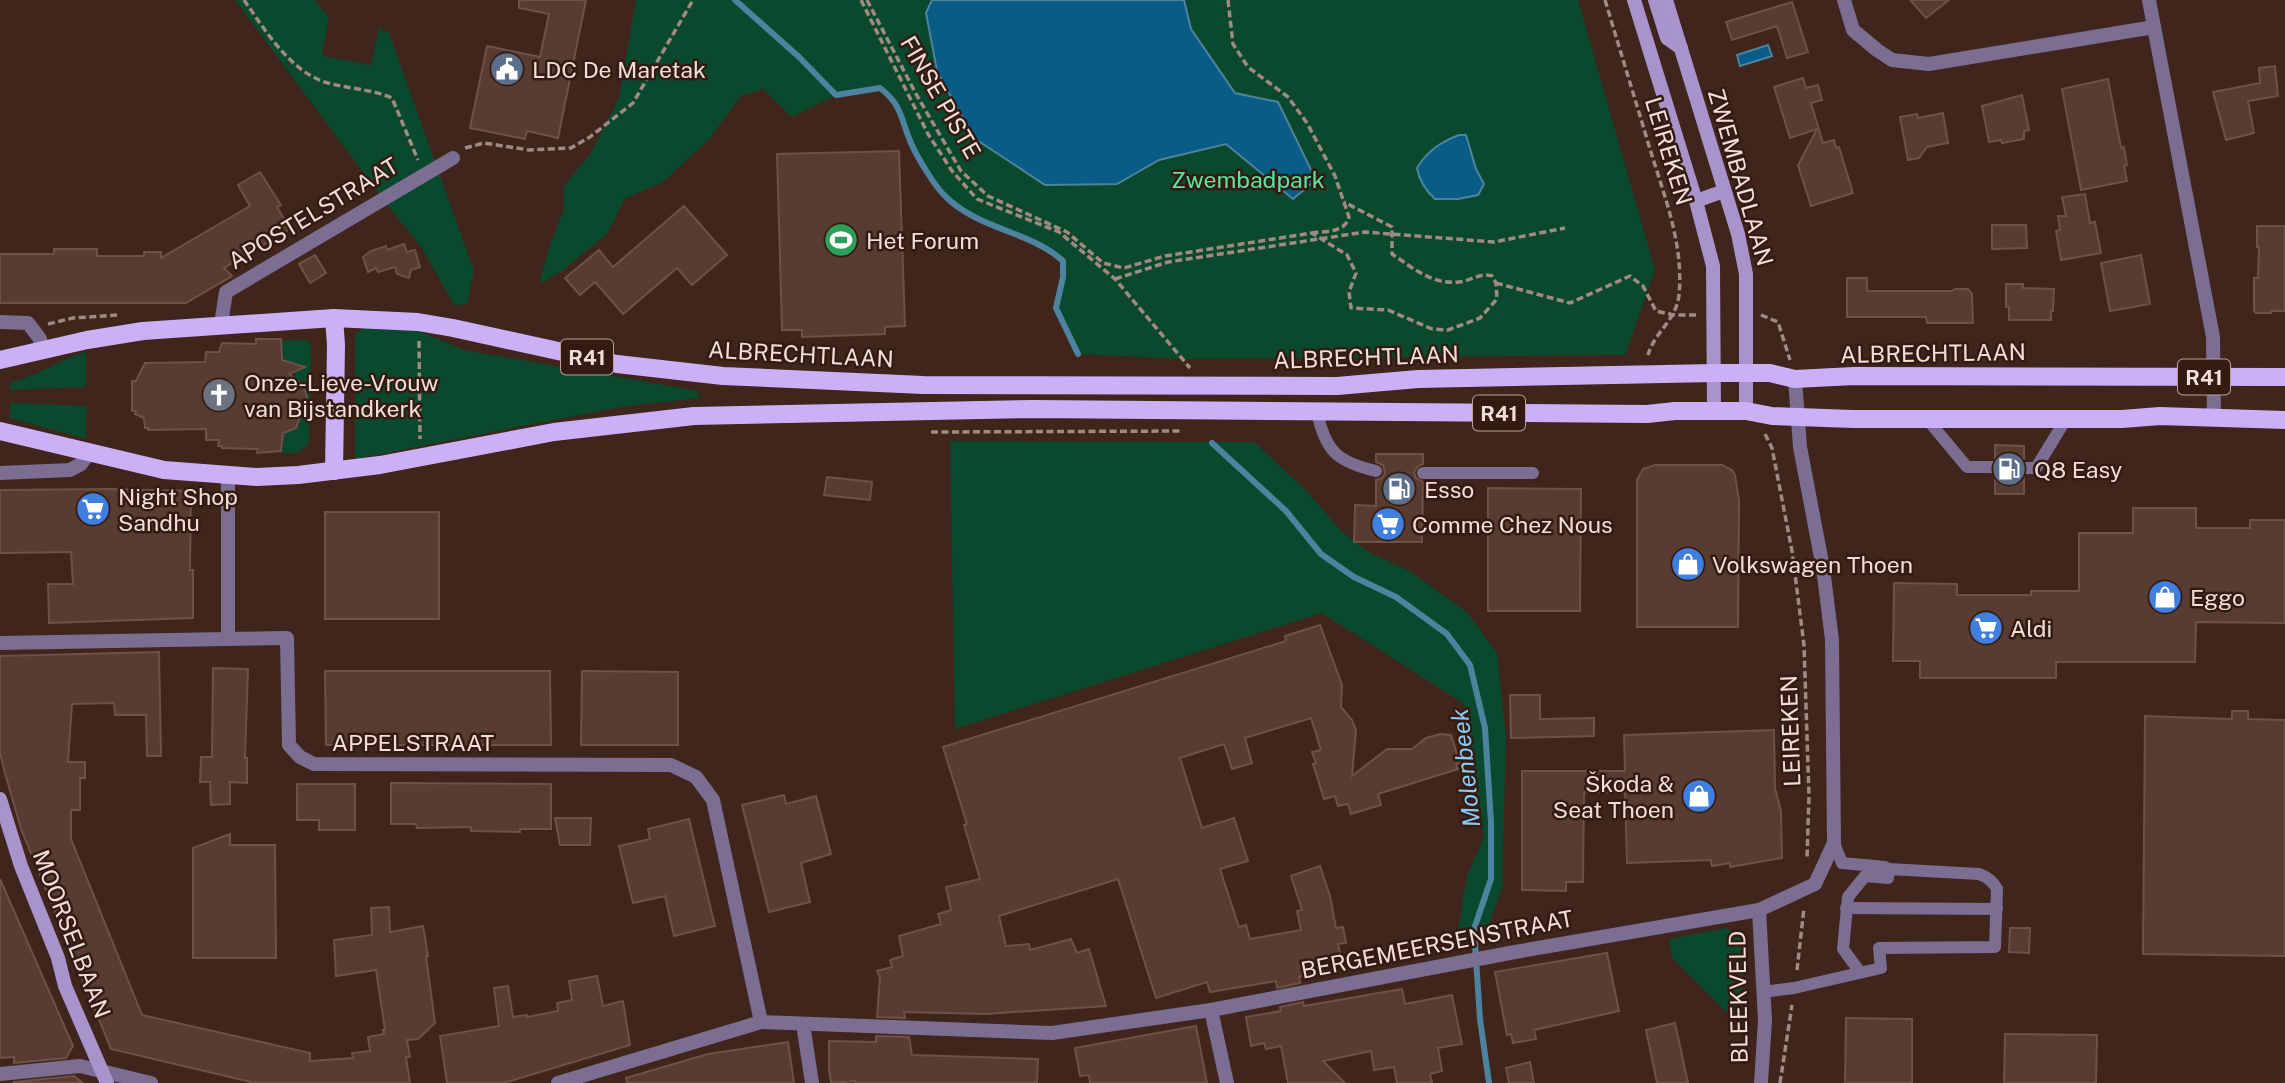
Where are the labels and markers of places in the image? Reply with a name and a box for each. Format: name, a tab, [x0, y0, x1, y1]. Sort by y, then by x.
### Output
public building icon: LDC De Maretak	[488, 50, 526, 88]
place label: LDC De Maretak	[532, 56, 706, 83]
sports icon: Het Forum	[822, 221, 860, 259]
place label: Het Forum	[866, 227, 979, 254]
place label: Onze-Lieve-Vrouw van Bijstandkerk	[244, 369, 439, 422]
church icon: Onze-Lieve-Vrouw van Bijstandkerk	[200, 376, 238, 414]
fuel station icon: Q8 Easy	[1990, 450, 2028, 488]
place label: Q8 Easy	[2034, 456, 2122, 483]
fuel station icon: Esso	[1380, 470, 1418, 508]
place label: Esso	[1424, 476, 1474, 503]
place label: Night Shop Sandhu	[118, 483, 238, 536]
supermarket icon: Night Shop Sandhu	[74, 490, 112, 528]
supermarket icon: Comme Chez Nous	[1369, 505, 1407, 543]
place label: Comme Chez Nous	[1412, 511, 1613, 538]
shop icon: Volkswagen Thoen	[1669, 545, 1707, 583]
place label: Volkswagen Thoen	[1712, 551, 1913, 578]
shop icon: Eggo	[2146, 578, 2184, 616]
place label: Eggo	[2190, 584, 2245, 611]
supermarket icon: Aldi	[1967, 609, 2005, 647]
place label: Aldi	[2010, 615, 2052, 642]
place label: Škoda & Seat Thoen	[1553, 770, 1674, 823]
shop icon: Škoda & Seat Thoen	[1680, 777, 1718, 815]

